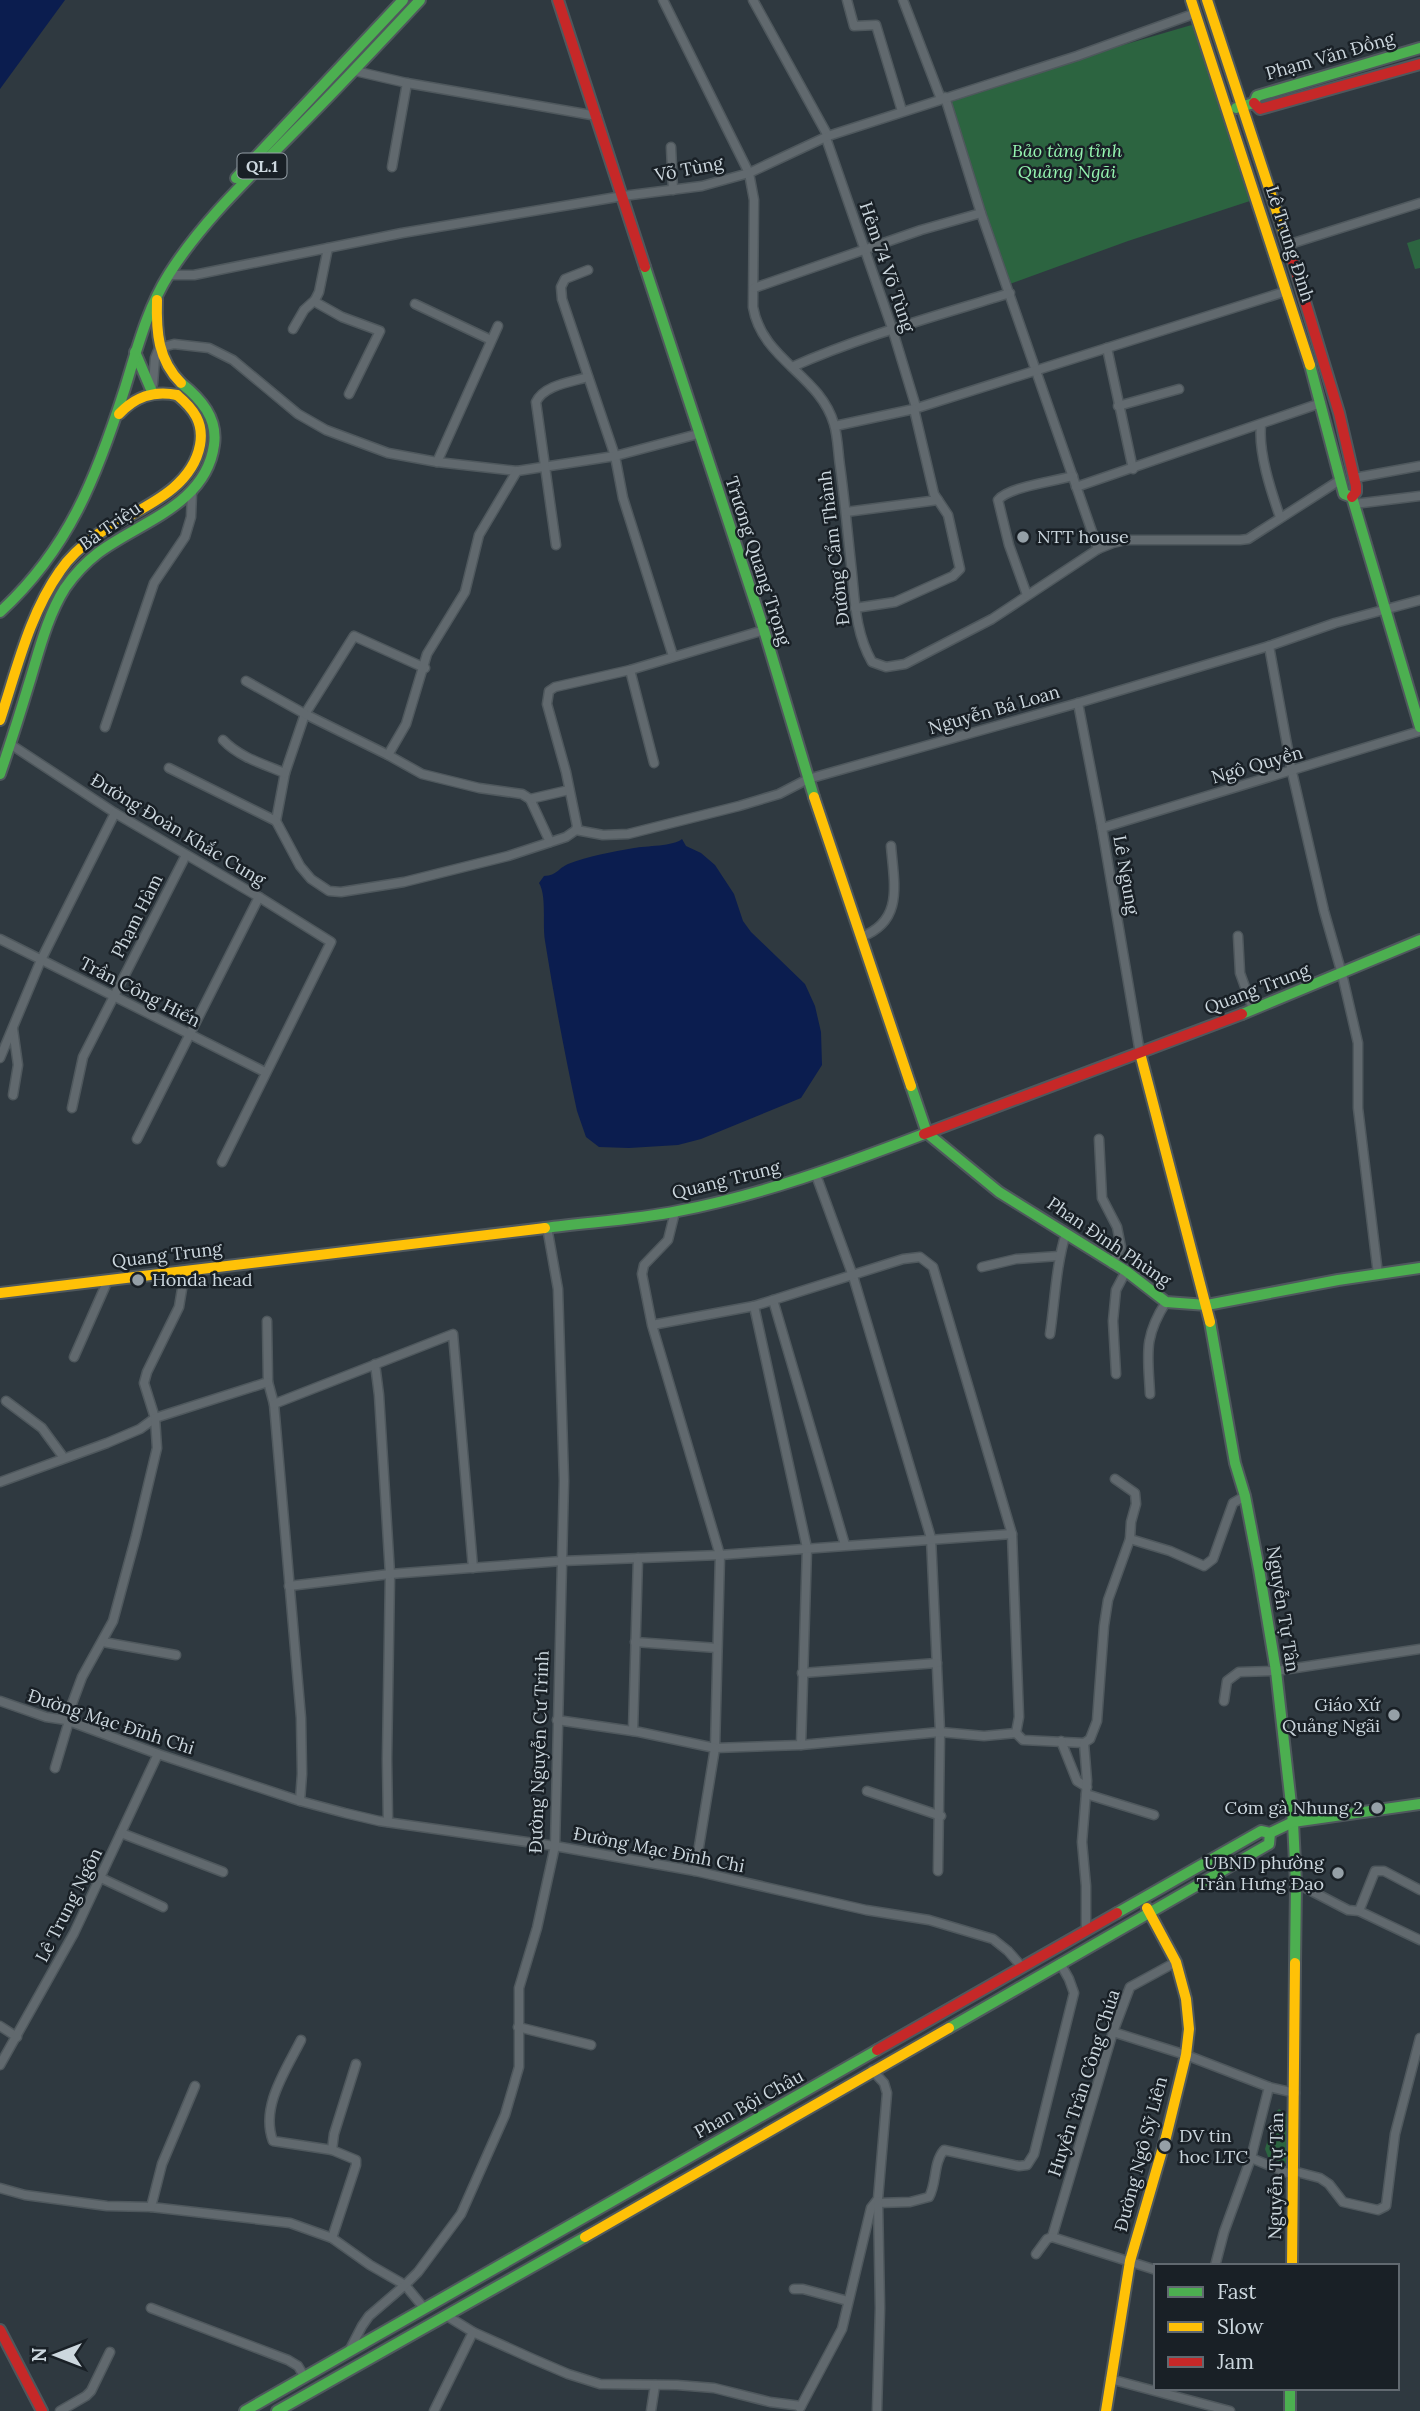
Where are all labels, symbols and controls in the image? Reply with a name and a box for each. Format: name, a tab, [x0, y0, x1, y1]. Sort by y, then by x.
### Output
street label: Phạm Văn Đồng	[1263, 26, 1398, 85]
park label: Bảo tàng tỉnh Quảng Ngãi	[1012, 139, 1123, 183]
street label: Võ Tùng	[652, 150, 726, 187]
road number: QL.1	[238, 154, 286, 178]
street label: Lê Trung Đình	[1261, 183, 1320, 305]
street label: Hẻm 74 Võ Tùng	[854, 199, 921, 336]
street label: Đường Cẩm Thành	[813, 469, 854, 627]
street label: Trương Quang Trọng	[720, 473, 797, 649]
street label: Bà Triệu	[75, 496, 145, 555]
place label: NTT house	[1037, 525, 1129, 548]
marker: NTT house	[1015, 529, 1031, 545]
street label: Nguyễn Bá Loan	[926, 680, 1062, 739]
street label: Ngô Quyền	[1209, 741, 1305, 789]
street label: Đường Đoàn Khắc Cung	[87, 768, 271, 891]
street label: Lê Ngung	[1108, 833, 1145, 917]
street label: Phạm Hàm	[106, 870, 167, 962]
street label: Trần Công Hiến	[76, 951, 204, 1032]
street label: Quang Trung	[1201, 958, 1314, 1019]
street label: Quang Trung	[669, 1155, 783, 1204]
street label: Phan Đình Phùng	[1043, 1192, 1177, 1292]
street label: Quang Trung	[111, 1236, 224, 1273]
place label: Honda head	[152, 1268, 253, 1291]
marker: Honda head	[130, 1272, 146, 1288]
street label: Nguyễn Tự Tân	[1262, 1544, 1305, 1674]
street label: Đường Nguyễn Cư Trinh	[523, 1650, 554, 1854]
street label: Đường Mạc Đĩnh Chi	[25, 1684, 197, 1759]
place label: Giáo Xứ Quảng Ngãi	[1282, 1693, 1381, 1737]
marker: Giáo Xứ Quảng Ngãi	[1386, 1707, 1402, 1723]
place label: Cơm gà Nhung 2	[1225, 1796, 1363, 1819]
marker: Cơm gà Nhung 2	[1369, 1800, 1385, 1816]
street label: Đường Mạc Đĩnh Chi	[572, 1822, 747, 1877]
street label: Lê Trung Ngôn	[30, 1844, 107, 1966]
place label: UBND phường Trần Hưng Đạo	[1196, 1851, 1325, 1895]
marker: UBND phường Trần Hưng Đạo	[1330, 1865, 1346, 1881]
street label: Huyền Trân Công Chúa	[1042, 1986, 1125, 2179]
street label: Phan Bội Châu	[690, 2064, 808, 2143]
street label: Đường Ngô Sỹ Liên	[1109, 2074, 1172, 2234]
street label: Nguyễn Tự Tân	[1263, 2112, 1288, 2240]
place label: DV tin hoc LTC	[1179, 2124, 1248, 2168]
marker: DV tin hoc LTC	[1157, 2138, 1173, 2154]
legend	[1154, 2264, 1399, 2390]
text: Fast	[1217, 2278, 1257, 2305]
text: Slow	[1217, 2313, 1264, 2340]
north arrow	[21, 2320, 91, 2390]
text: N	[27, 2347, 51, 2362]
text: Jam	[1216, 2348, 1254, 2375]

